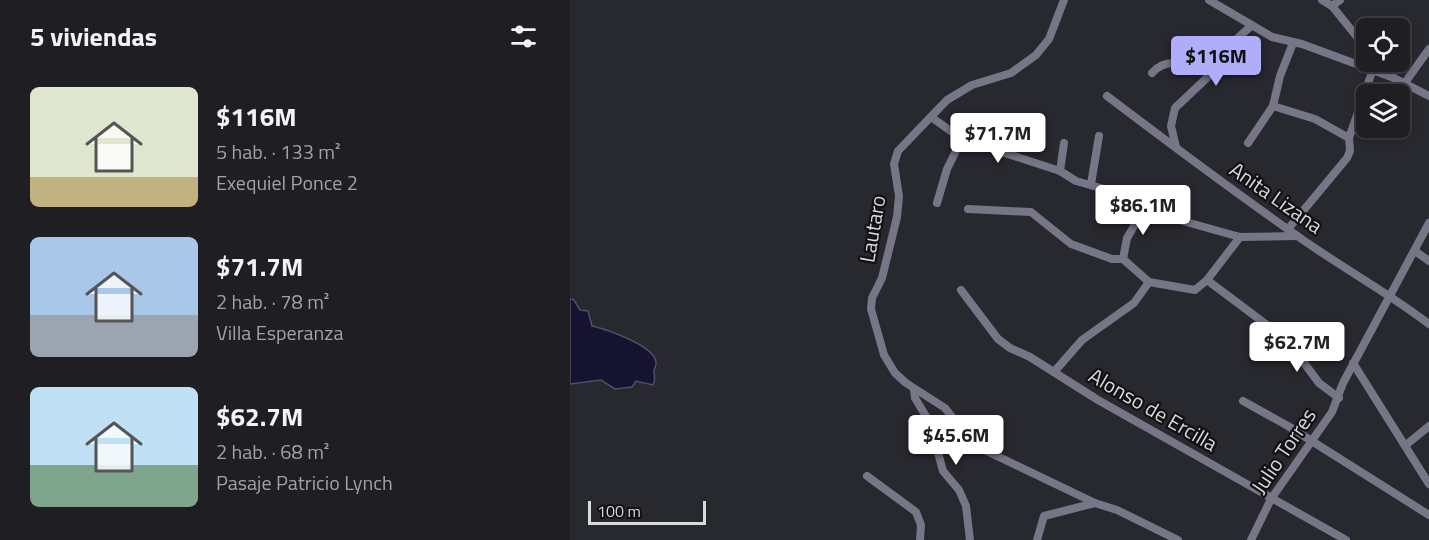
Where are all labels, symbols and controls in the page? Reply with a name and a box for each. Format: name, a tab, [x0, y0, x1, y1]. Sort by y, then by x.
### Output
text: 5 viviendas	[30, 17, 157, 56]
map controls	[1356, 18, 1410, 138]
button: locate	[1356, 18, 1410, 72]
icon: filters	[507, 20, 540, 53]
pin: $116M	[1174, 36, 1258, 87]
text: $116M	[1185, 40, 1247, 71]
button: layers	[1356, 84, 1410, 138]
text: $116M	[216, 97, 297, 136]
icon: home	[78, 111, 150, 183]
pin: $71.7M	[949, 113, 1047, 164]
text: $71.7M	[964, 117, 1032, 148]
text: 5 hab. · 133 m²	[216, 136, 341, 167]
street label: Anita Lizana	[1223, 153, 1330, 241]
text: Exequiel Ponce 2	[216, 167, 358, 198]
pin: $86.1M	[1094, 185, 1192, 236]
text: $86.1M	[1109, 189, 1177, 220]
street label: Lautaro	[850, 193, 894, 265]
text: $71.7M	[216, 247, 303, 286]
icon: home	[78, 261, 150, 333]
text: 2 hab. · 78 m²	[216, 286, 329, 317]
text: Villa Esperanza	[216, 317, 343, 348]
pin: $62.7M	[1248, 322, 1346, 373]
text: $62.7M	[1263, 326, 1331, 357]
street label: Alonso de Ercilla	[1083, 359, 1224, 459]
text: $62.7M	[216, 397, 303, 436]
street label: Julio Torres	[1243, 401, 1324, 500]
icon: home	[78, 411, 150, 483]
pin: $45.6M	[907, 415, 1005, 466]
text: $45.6M	[922, 419, 990, 450]
text: 2 hab. · 68 m²	[216, 436, 329, 467]
text: Pasaje Patricio Lynch	[216, 467, 393, 498]
scale bar	[588, 498, 706, 526]
text: 100 m	[597, 499, 641, 523]

